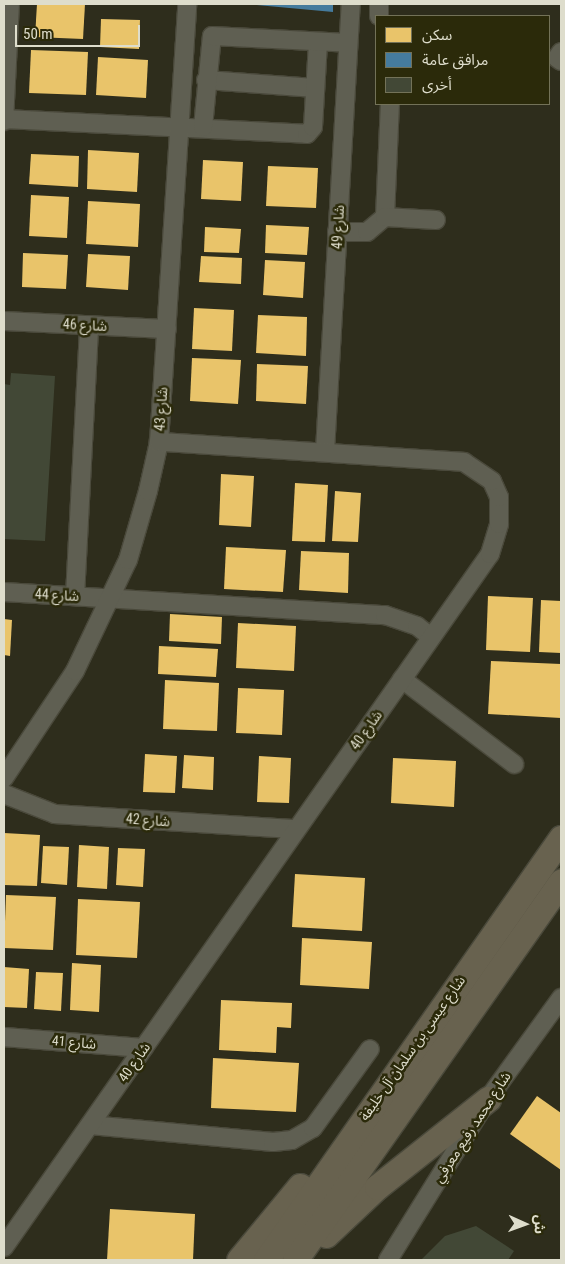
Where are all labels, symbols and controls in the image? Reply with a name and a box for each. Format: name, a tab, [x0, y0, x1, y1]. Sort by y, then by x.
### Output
scale bar	[18, 15, 142, 47]
legend	[375, 15, 550, 105]
text: 50 m	[23, 25, 53, 43]
text: سكن	[422, 26, 452, 44]
text: مرافق عامة	[422, 51, 488, 69]
text: أخرى	[422, 76, 452, 94]
street label: شارع 49	[328, 204, 348, 250]
street label: شارع 46	[62, 315, 108, 335]
street label: شارع 43	[151, 386, 171, 432]
street label: شارع 44	[34, 585, 80, 605]
street label: شارع 40	[346, 707, 386, 753]
street label: شارع 42	[125, 810, 171, 830]
street label: شارع عيسى بن سلمان آل خليفة	[355, 972, 469, 1124]
street label: شارع 41	[51, 1032, 97, 1052]
street label: شارع 40	[114, 1039, 154, 1085]
street label: شارع محمد رفيع معرفي	[430, 1068, 514, 1186]
north arrow	[500, 1199, 550, 1249]
text: ش	[532, 1215, 548, 1234]

